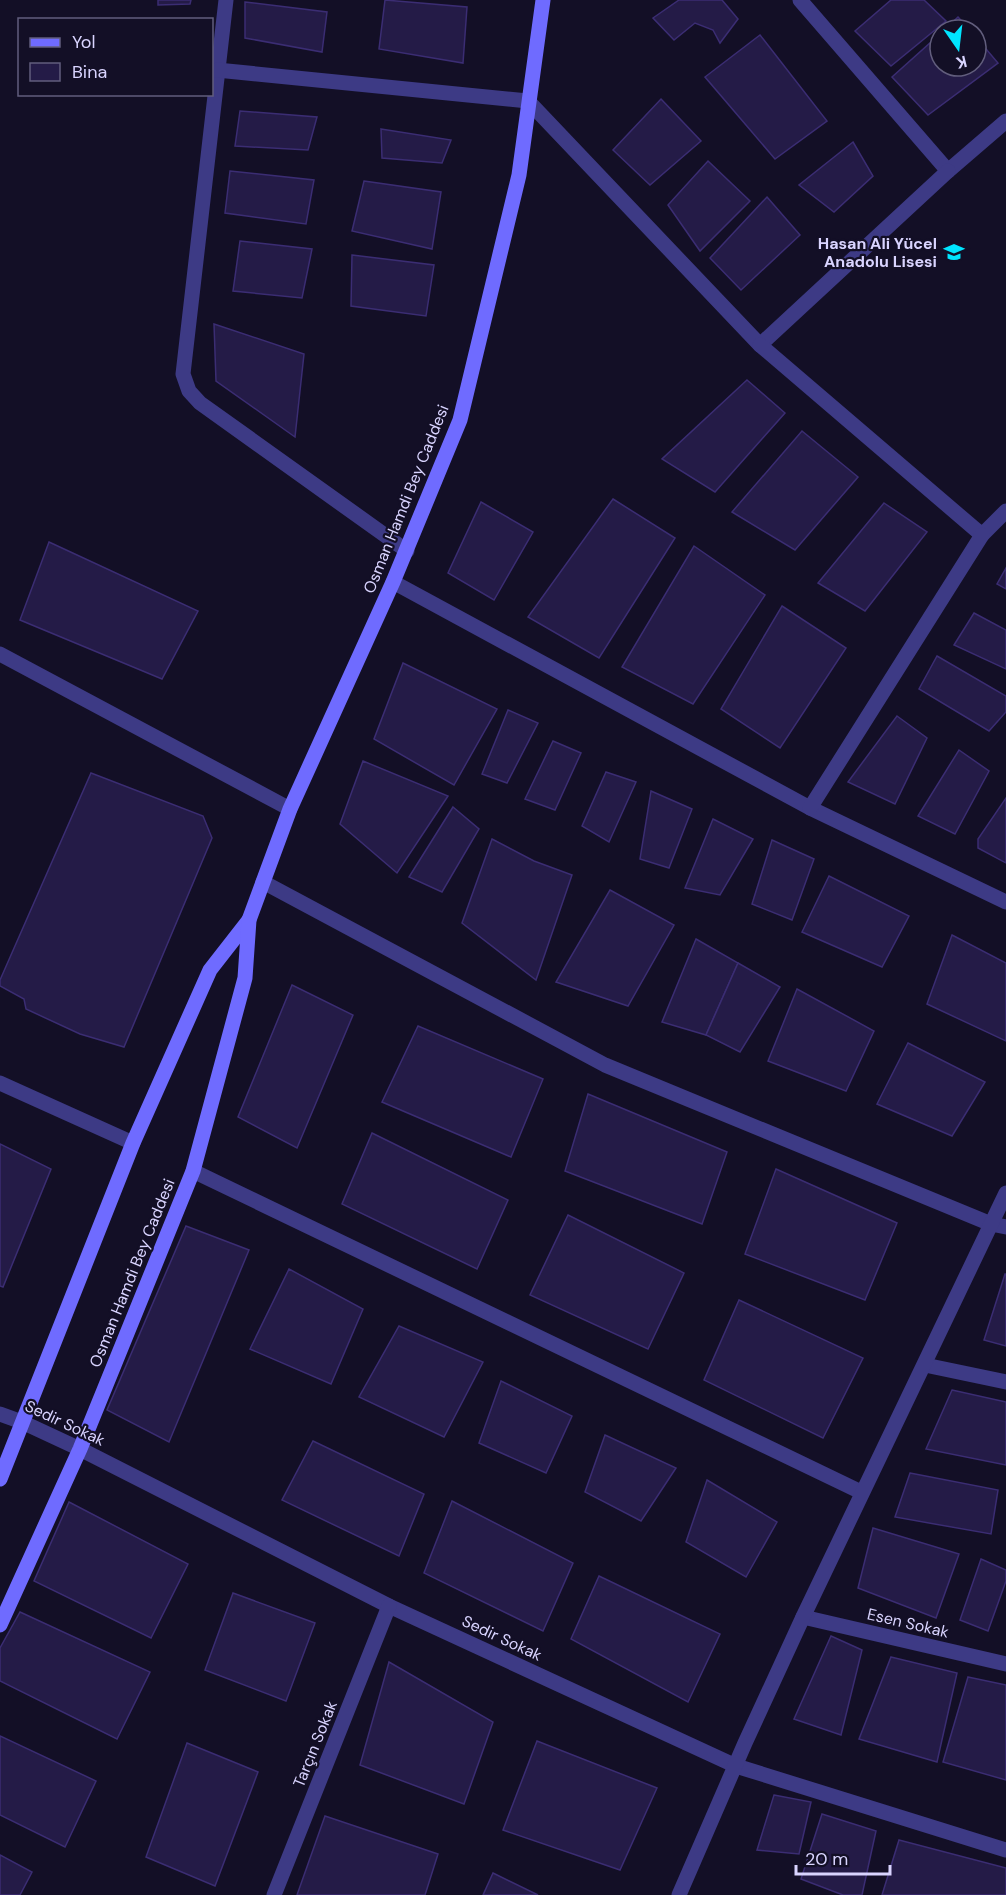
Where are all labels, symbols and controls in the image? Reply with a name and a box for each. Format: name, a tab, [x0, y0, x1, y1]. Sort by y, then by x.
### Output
legend	[18, 18, 213, 96]
north arrow	[928, 18, 988, 78]
text: Yol	[72, 30, 96, 54]
text: K	[953, 51, 969, 74]
text: Bina	[72, 60, 107, 84]
place label: Hasan Ali Yücel Anadolu Lisesi	[818, 233, 937, 272]
school or university icon: Hasan Ali Yücel Anadolu Lisesi	[942, 240, 966, 264]
street label: Osman Hamdi Bey Caddesi	[359, 402, 453, 596]
street label: Osman Hamdi Bey Caddesi	[85, 1176, 179, 1370]
street label: Sedir Sokak	[22, 1395, 108, 1451]
street label: Esen Sokak	[865, 1603, 951, 1643]
street label: Sedir Sokak	[459, 1610, 545, 1666]
street label: Tarçın Sokak	[288, 1698, 342, 1790]
scale bar	[796, 1838, 890, 1876]
text: 20 m	[805, 1847, 848, 1871]

